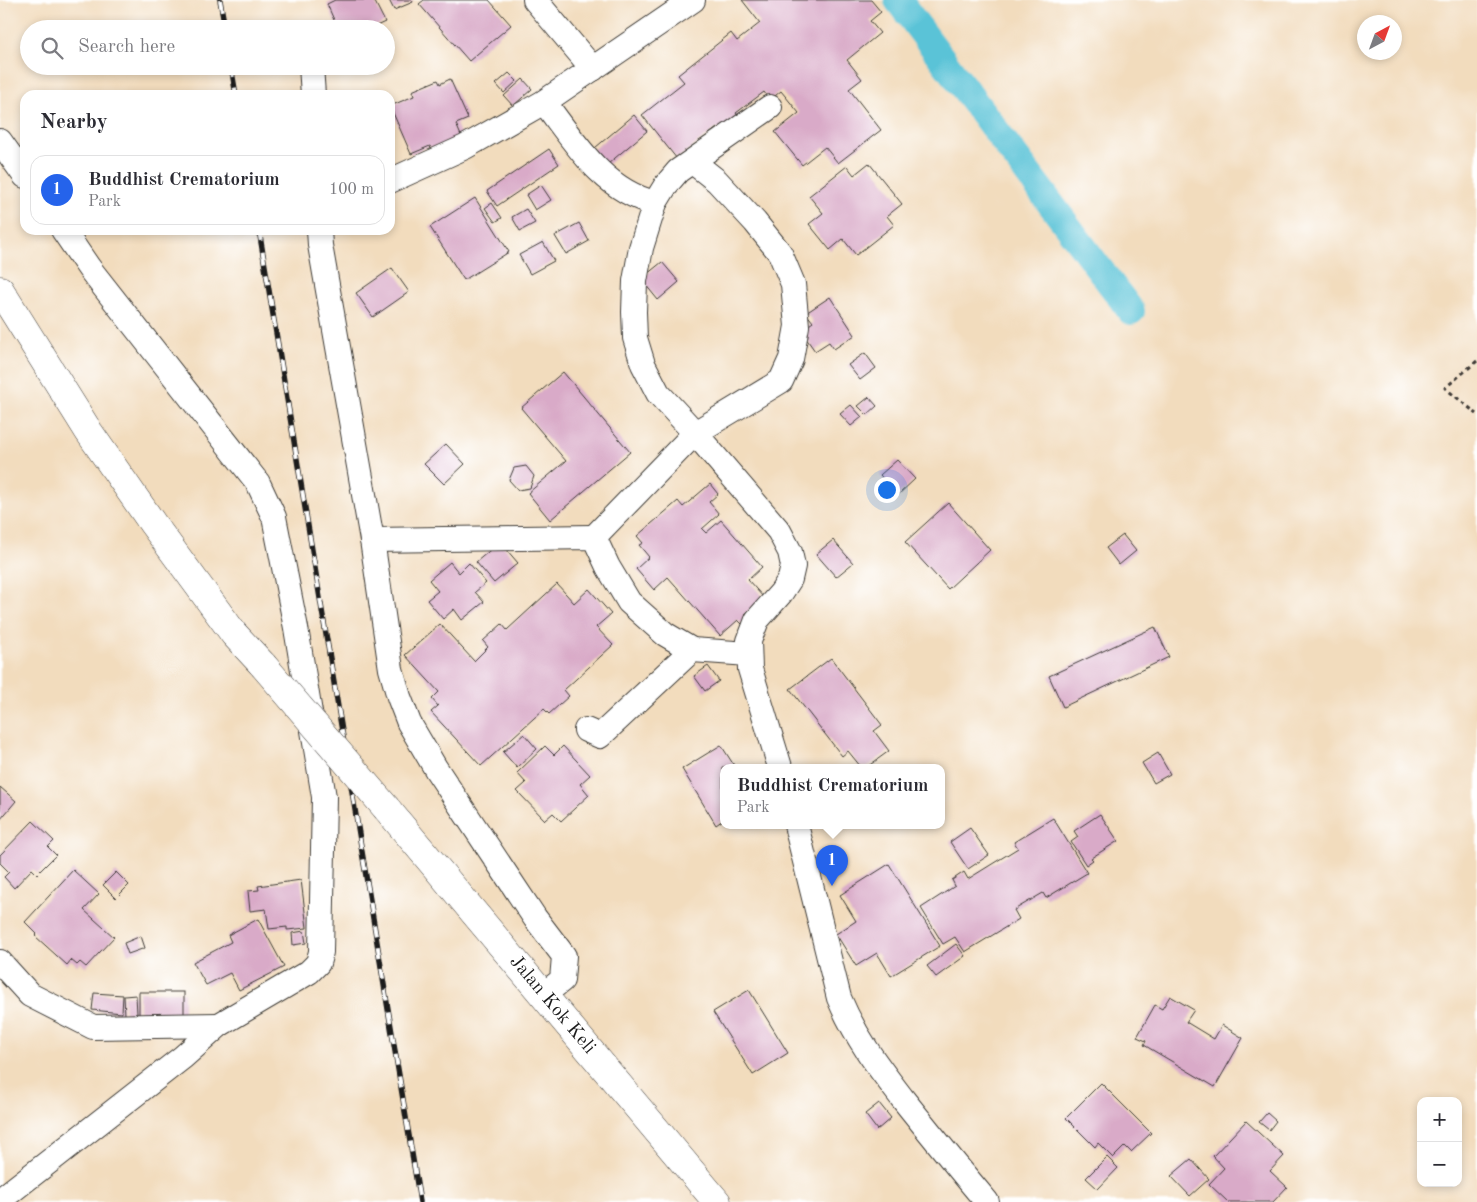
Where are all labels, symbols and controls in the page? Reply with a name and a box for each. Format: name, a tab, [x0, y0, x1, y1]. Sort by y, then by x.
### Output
north arrow	[1357, 15, 1402, 60]
search box	[20, 20, 395, 75]
icon: search	[38, 34, 66, 62]
text: Search here	[78, 38, 175, 57]
text: Nearby	[40, 112, 108, 133]
text: Buddhist Crematorium	[88, 171, 280, 190]
text: 1	[52, 182, 62, 198]
text: 100 m	[329, 182, 374, 198]
text: Park	[88, 194, 121, 210]
your location	[874, 477, 900, 503]
popup	[720, 764, 945, 829]
text: Buddhist Crematorium	[737, 777, 928, 796]
text: Park	[737, 800, 770, 816]
pin: 1	[816, 845, 848, 886]
street label: Jalan Kok Keli	[505, 952, 599, 1058]
map controls	[1417, 1097, 1462, 1187]
button: +	[1417, 1097, 1462, 1142]
button: −	[1417, 1142, 1462, 1187]

